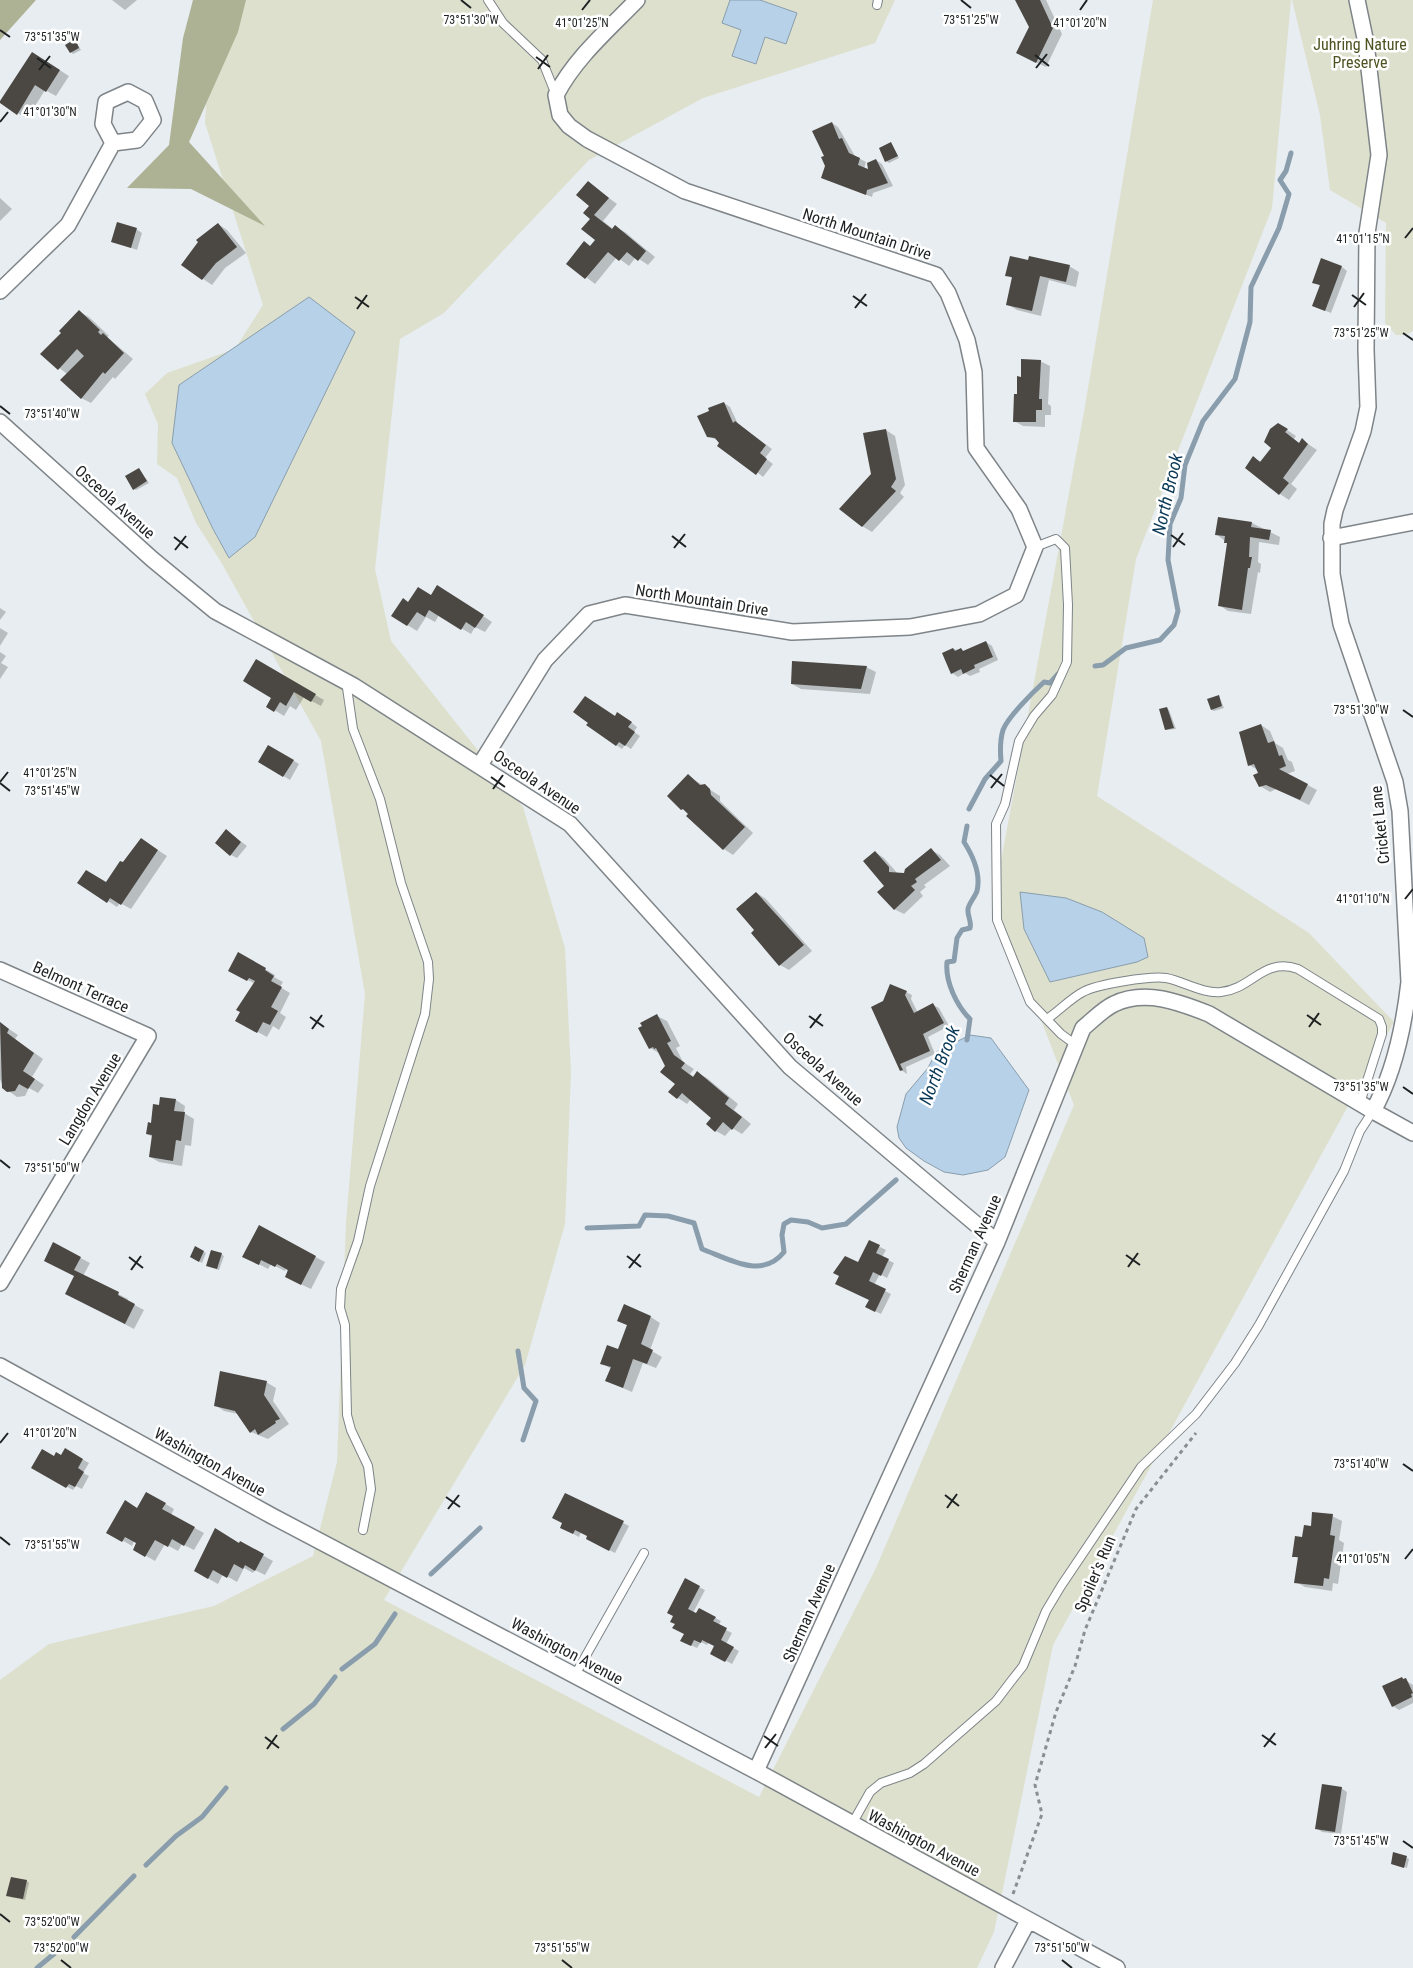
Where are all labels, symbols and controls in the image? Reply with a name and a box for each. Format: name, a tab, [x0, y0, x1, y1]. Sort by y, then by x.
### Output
text: 73°51'30"W	[443, 13, 499, 27]
text: 73°51'25"W	[943, 13, 999, 27]
text: 41°01'25"N	[555, 16, 609, 30]
text: 41°01'20"N	[1053, 16, 1107, 30]
text: 73°51'35"W	[24, 30, 80, 44]
park label: Juhring Nature Preserve	[1313, 35, 1407, 72]
text: 41°01'30"N	[23, 105, 77, 119]
street label: North Mountain Drive	[800, 204, 934, 264]
text: 41°01'15"N	[1336, 232, 1390, 246]
text: 73°51'25"W	[1333, 326, 1389, 340]
text: 73°51'40"W	[24, 407, 80, 421]
water label: North Brook	[1147, 450, 1187, 537]
street label: Osceola Avenue	[71, 461, 159, 543]
street label: North Mountain Drive	[634, 580, 770, 620]
text: 73°51'30"W	[1333, 703, 1389, 717]
street label: Osceola Avenue	[490, 746, 584, 818]
text: 41°01'25"N	[23, 766, 77, 780]
text: 73°51'45"W	[24, 784, 80, 798]
street label: Cricket Lane	[1366, 785, 1394, 865]
text: 41°01'10"N	[1336, 892, 1390, 906]
street label: Belmont Terrace	[30, 957, 132, 1017]
water label: North Brook	[914, 1021, 964, 1108]
street label: Osceola Avenue	[779, 1028, 867, 1110]
street label: Langdon Avenue	[55, 1049, 125, 1149]
text: 73°51'35"W	[1333, 1080, 1389, 1094]
text: 73°51'50"W	[24, 1161, 80, 1175]
street label: Sherman Avenue	[945, 1192, 1005, 1296]
street label: Washington Avenue	[151, 1424, 269, 1500]
text: 41°01'20"N	[23, 1426, 77, 1440]
text: 73°51'40"W	[1333, 1457, 1389, 1471]
street label: Spoiler's Run	[1070, 1533, 1120, 1615]
text: 73°51'55"W	[24, 1538, 80, 1552]
text: 41°01'05"N	[1336, 1552, 1390, 1566]
street label: Sherman Avenue	[779, 1561, 839, 1665]
street label: Washington Avenue	[508, 1613, 626, 1689]
street label: Washington Avenue	[865, 1805, 983, 1881]
text: 73°51'45"W	[1333, 1834, 1389, 1848]
text: 73°52'00"W	[24, 1915, 80, 1929]
text: 73°52'00"W	[33, 1941, 89, 1955]
text: 73°51'55"W	[534, 1941, 590, 1955]
text: 73°51'50"W	[1034, 1941, 1090, 1955]

